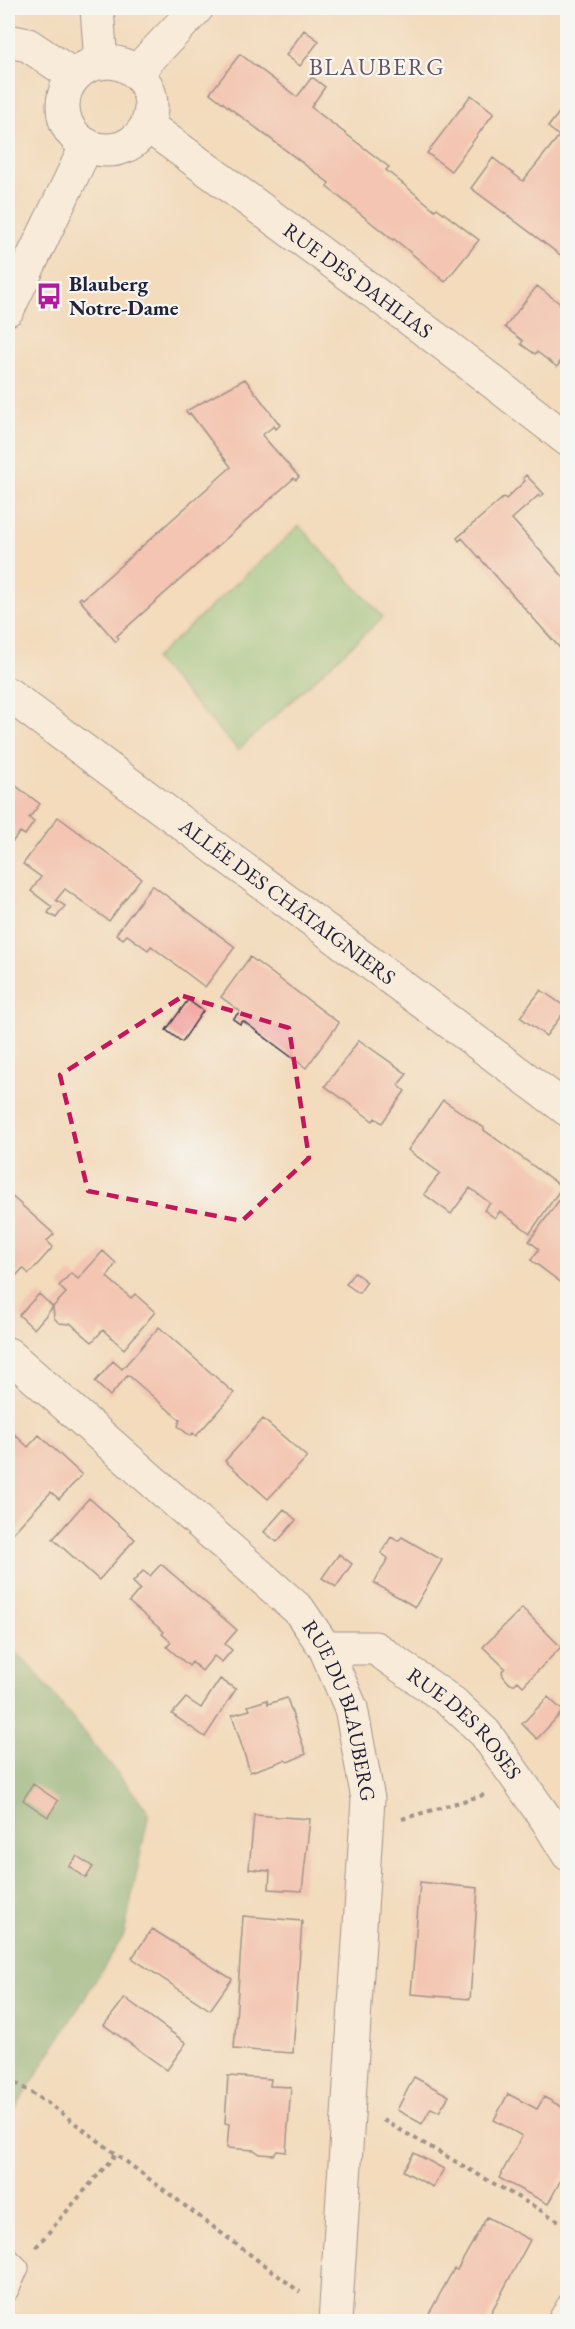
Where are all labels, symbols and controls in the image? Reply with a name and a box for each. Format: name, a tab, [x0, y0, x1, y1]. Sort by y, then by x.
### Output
district label: BLAUBERG	[309, 51, 445, 82]
street label: RUE DES DAHLIAS	[278, 216, 438, 344]
place label: Blauberg Notre-Dame	[69, 270, 179, 321]
bus stop icon: Blauberg Notre-Dame	[34, 281, 64, 311]
street label: ALLÉE DES CHÂTAIGNIERS	[173, 811, 401, 990]
street label: RUE DU BLAUBERG	[297, 1614, 382, 1803]
street label: RUE DES ROSES	[402, 1661, 528, 1785]

